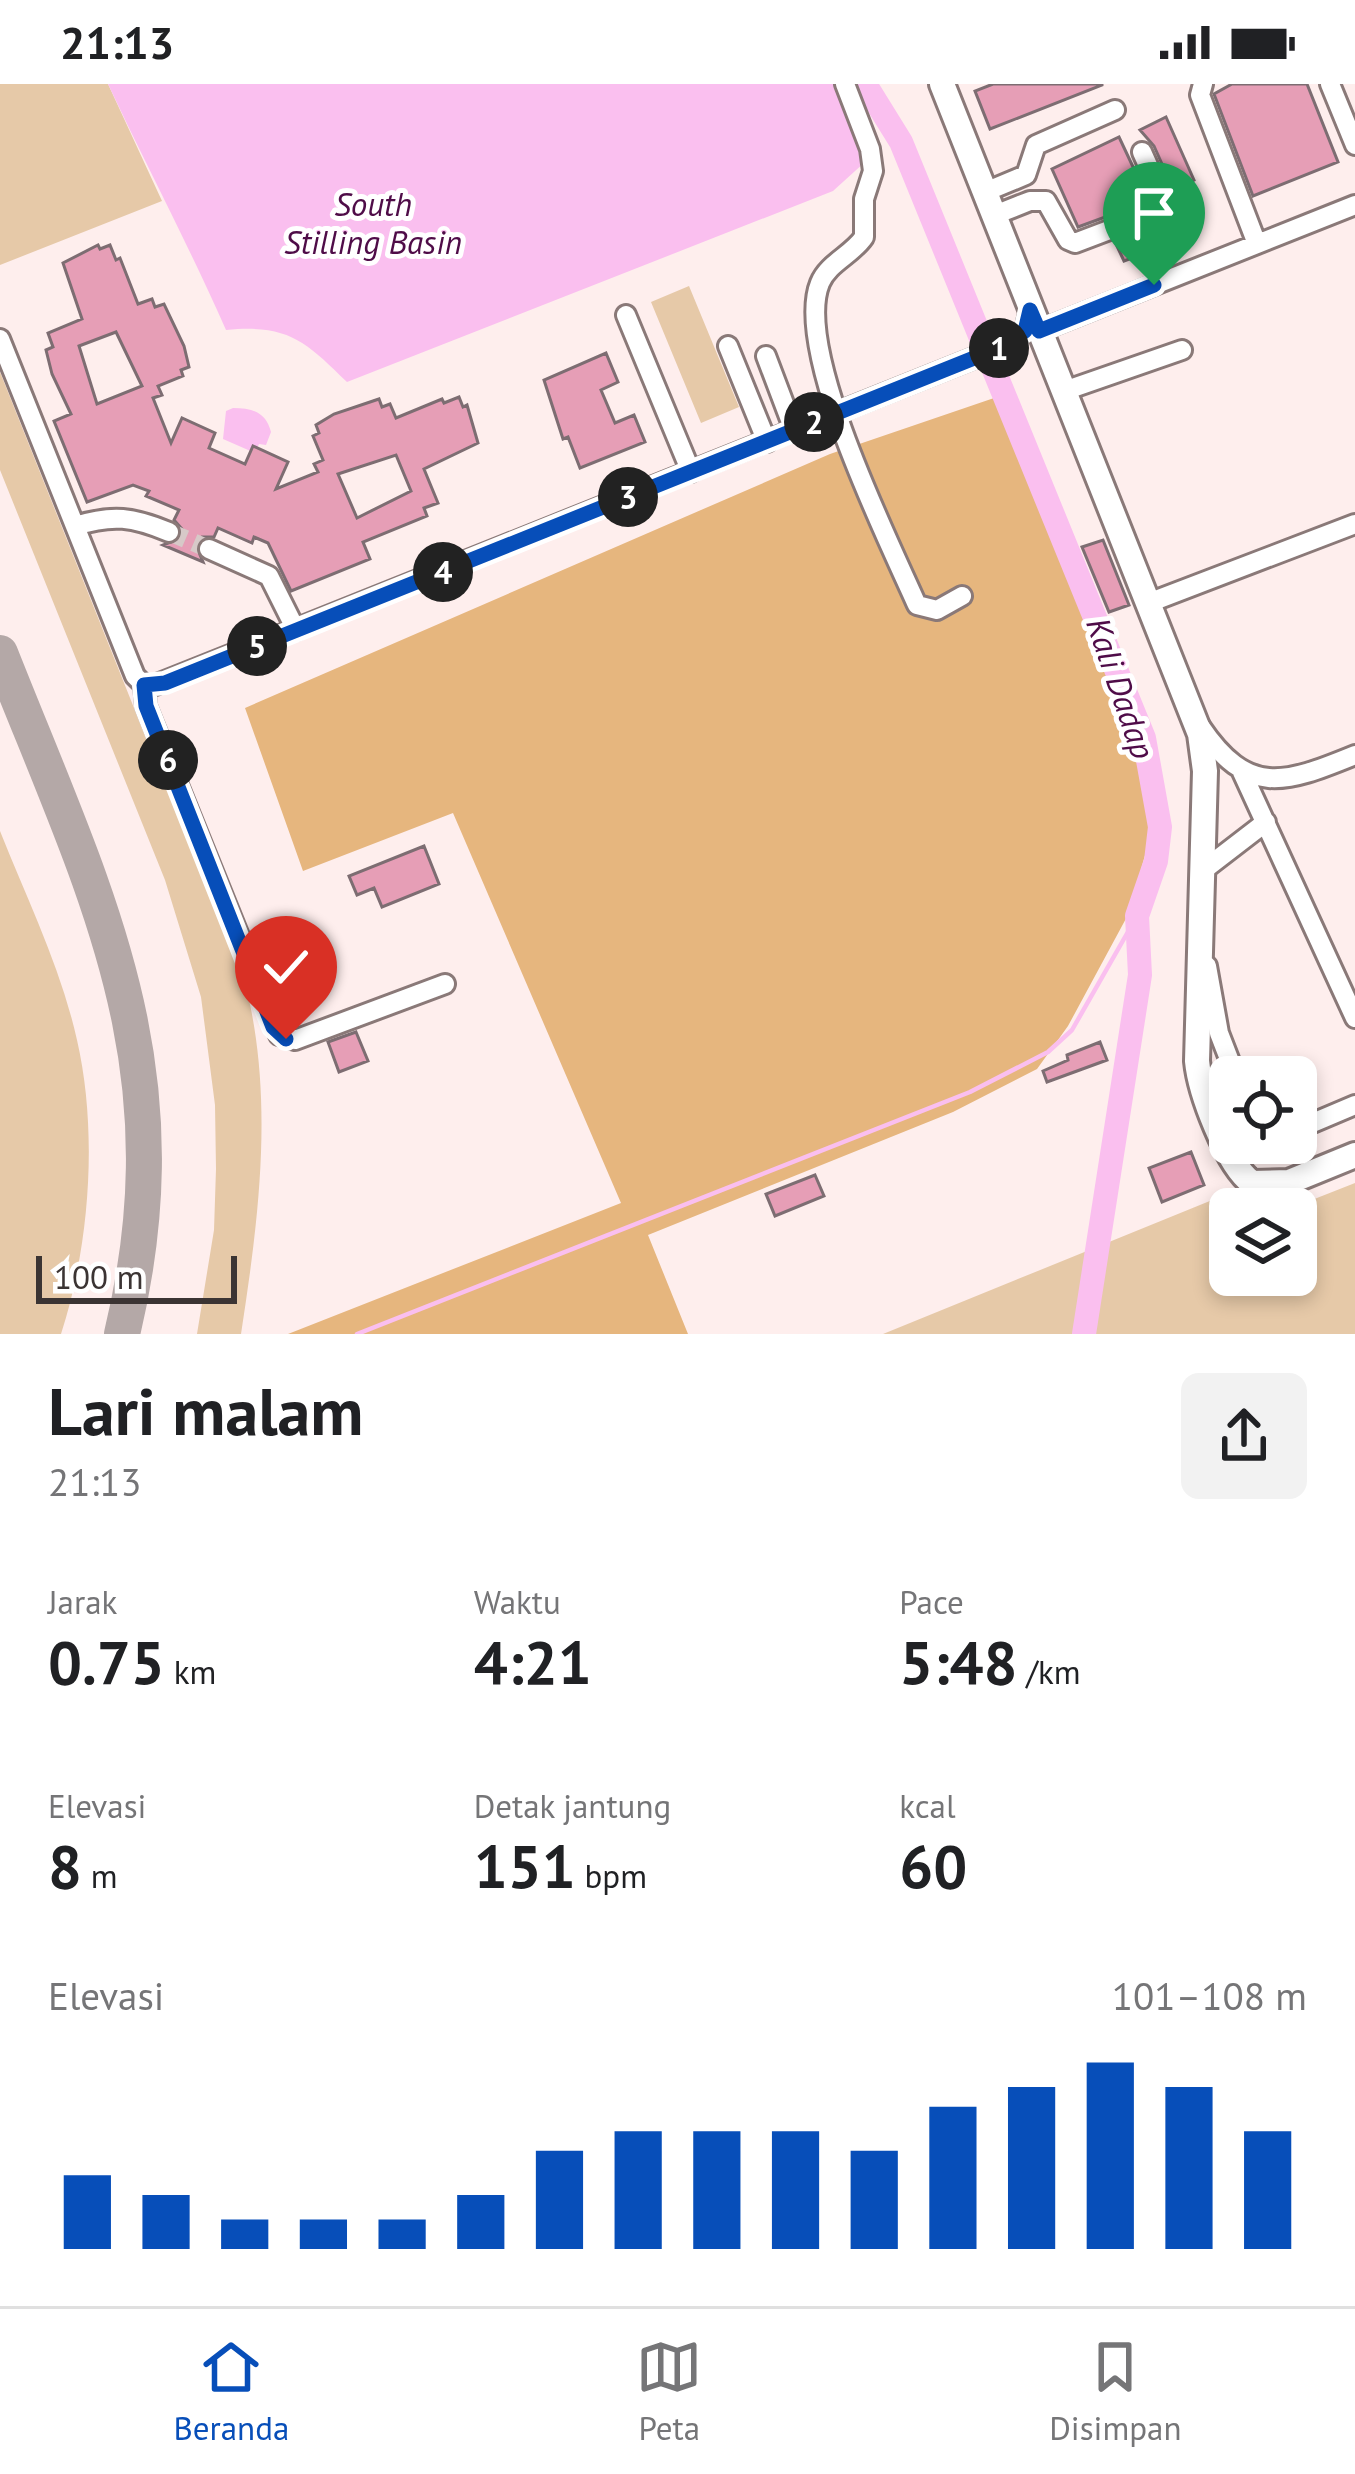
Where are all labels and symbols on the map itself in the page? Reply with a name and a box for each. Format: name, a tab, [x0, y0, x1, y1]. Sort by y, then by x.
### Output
pin	[1103, 162, 1205, 285]
water label: South Stilling Basin	[284, 182, 462, 263]
pin: 1	[969, 318, 1029, 378]
pin: 2	[784, 392, 844, 452]
pin: 3	[598, 467, 658, 527]
pin: 4	[413, 542, 473, 602]
water label: Kali Dadap	[1077, 611, 1166, 764]
pin: 5	[227, 616, 287, 676]
pin: 6	[138, 730, 198, 790]
pin	[235, 916, 337, 1039]
scale bar	[36, 1250, 237, 1303]

